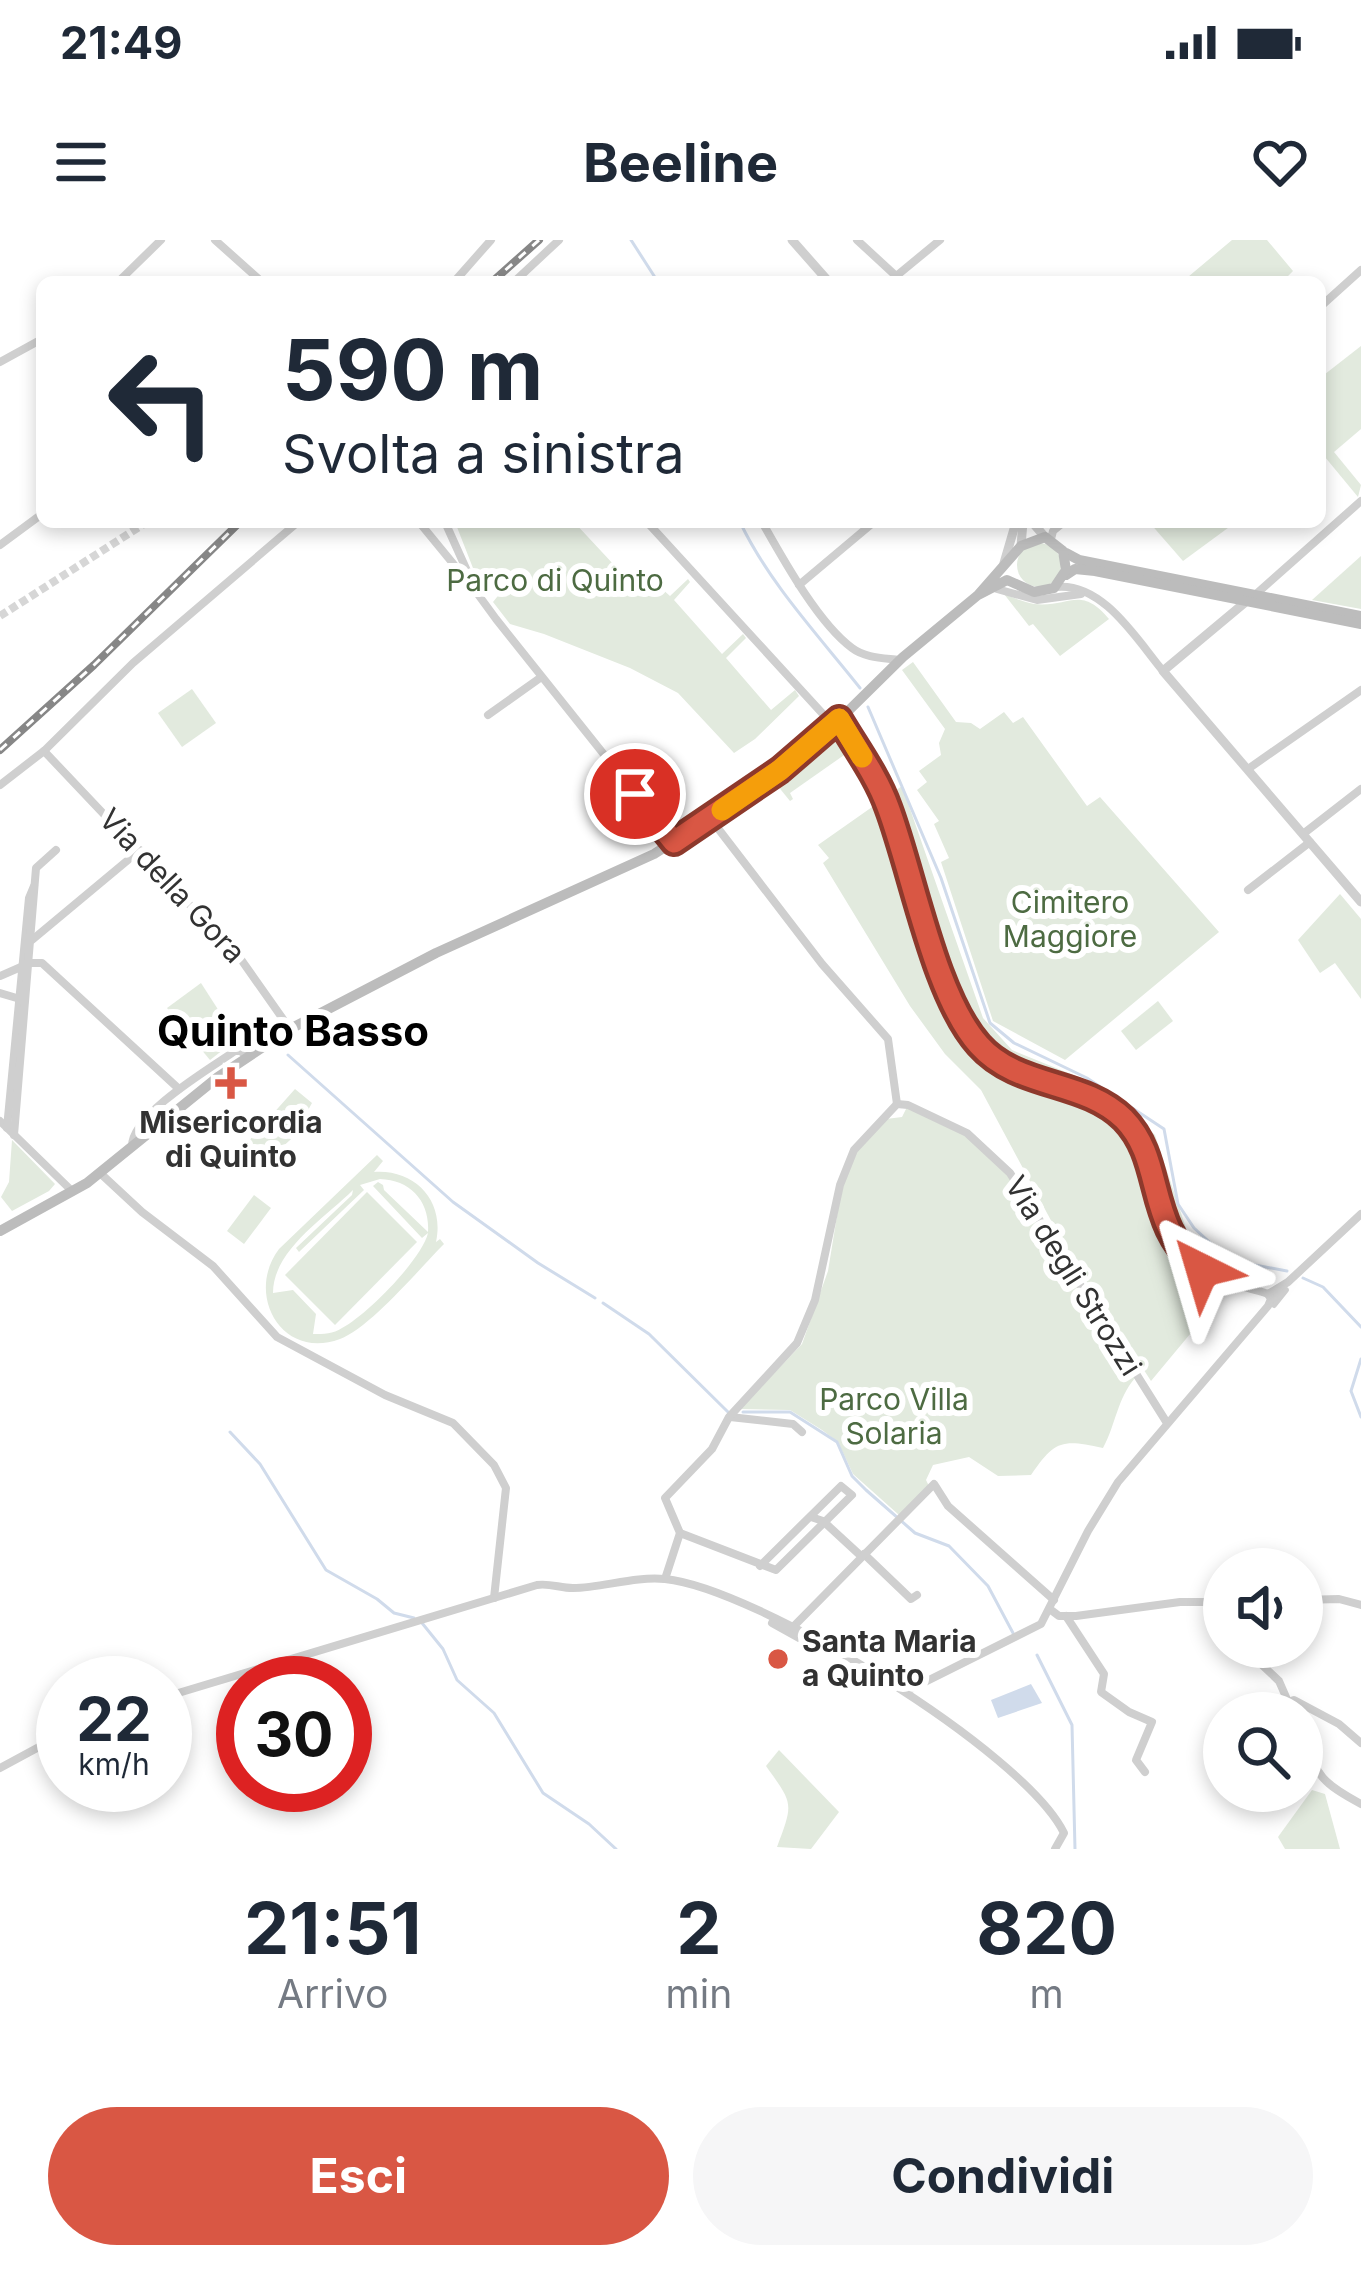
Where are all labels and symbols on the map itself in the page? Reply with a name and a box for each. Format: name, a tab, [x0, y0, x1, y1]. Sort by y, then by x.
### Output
park label: Parco di Quinto	[446, 562, 664, 598]
pin	[584, 743, 686, 845]
street label: Via della Gora	[92, 801, 253, 970]
park label: Cimitero Maggiore	[1003, 884, 1137, 954]
district label: Quinto Basso	[157, 1005, 429, 1056]
marker: Misericordia di Quinto	[215, 1067, 247, 1099]
place label: Misericordia di Quinto	[139, 1104, 323, 1174]
street label: Via degli Strozzi	[998, 1169, 1150, 1382]
position arrow	[1139, 1207, 1265, 1333]
park label: Parco Villa Solaria	[819, 1381, 969, 1451]
place label: Santa Maria a Quinto	[802, 1623, 977, 1693]
marker: Santa Maria a Quinto	[765, 1646, 791, 1672]
speed limit sign: 30	[216, 1656, 372, 1812]

